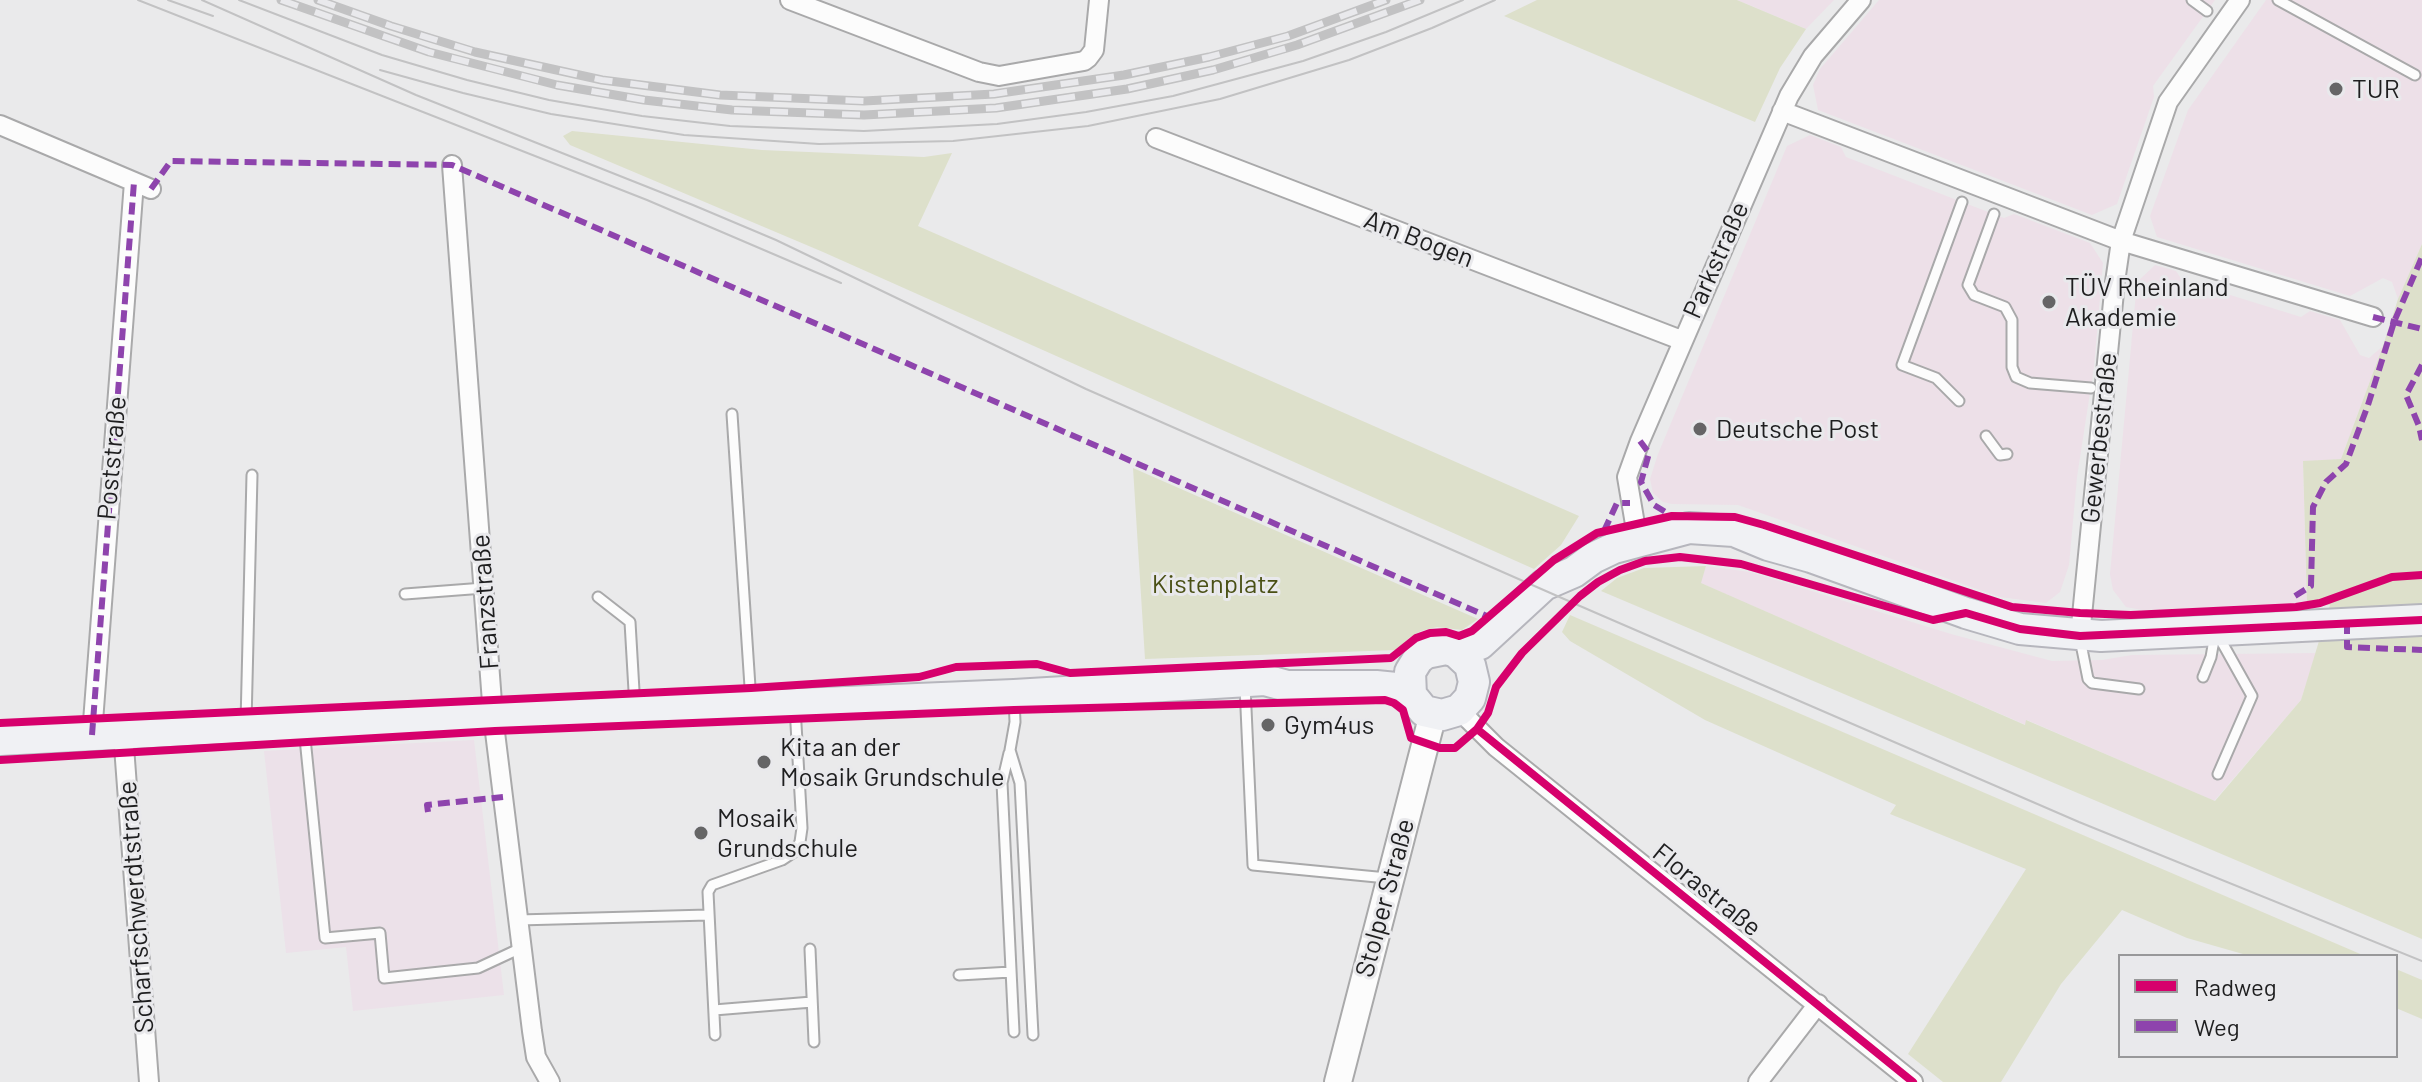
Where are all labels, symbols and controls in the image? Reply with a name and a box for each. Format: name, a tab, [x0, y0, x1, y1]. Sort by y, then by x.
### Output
place label: TUR	[2352, 73, 2400, 105]
marker: TUR	[2327, 80, 2345, 98]
street label: Parkstraße	[1677, 197, 1755, 323]
street label: Am Bogen	[1360, 204, 1478, 274]
place label: TÜV Rheinland Akademie	[2065, 271, 2229, 332]
marker: TÜV Rheinland Akademie	[2040, 293, 2058, 311]
street label: Gewerbestraße	[2075, 351, 2123, 525]
street label: Poststraße	[91, 395, 133, 521]
place label: Deutsche Post	[1716, 413, 1879, 445]
marker: Deutsche Post	[1691, 420, 1709, 438]
street label: Franzstraße	[465, 533, 505, 671]
park label: Kistenplatz	[1152, 568, 1278, 600]
place label: Gym4us	[1284, 709, 1374, 741]
marker: Gym4us	[1259, 716, 1277, 734]
place label: Kita an der Mosaik Grundschule	[780, 731, 1005, 792]
marker: Kita an der Mosaik Grundschule	[755, 753, 773, 771]
street label: Scharfschwerdtstraße	[112, 780, 160, 1034]
place label: Mosaik Grundschule	[717, 802, 858, 864]
street label: Stolper Straße	[1349, 815, 1421, 981]
marker: Mosaik Grundschule	[692, 824, 710, 842]
street label: Florastraße	[1646, 837, 1768, 943]
legend	[2118, 954, 2398, 1058]
text: Radweg	[2194, 972, 2277, 1001]
text: Weg	[2194, 1012, 2240, 1041]

